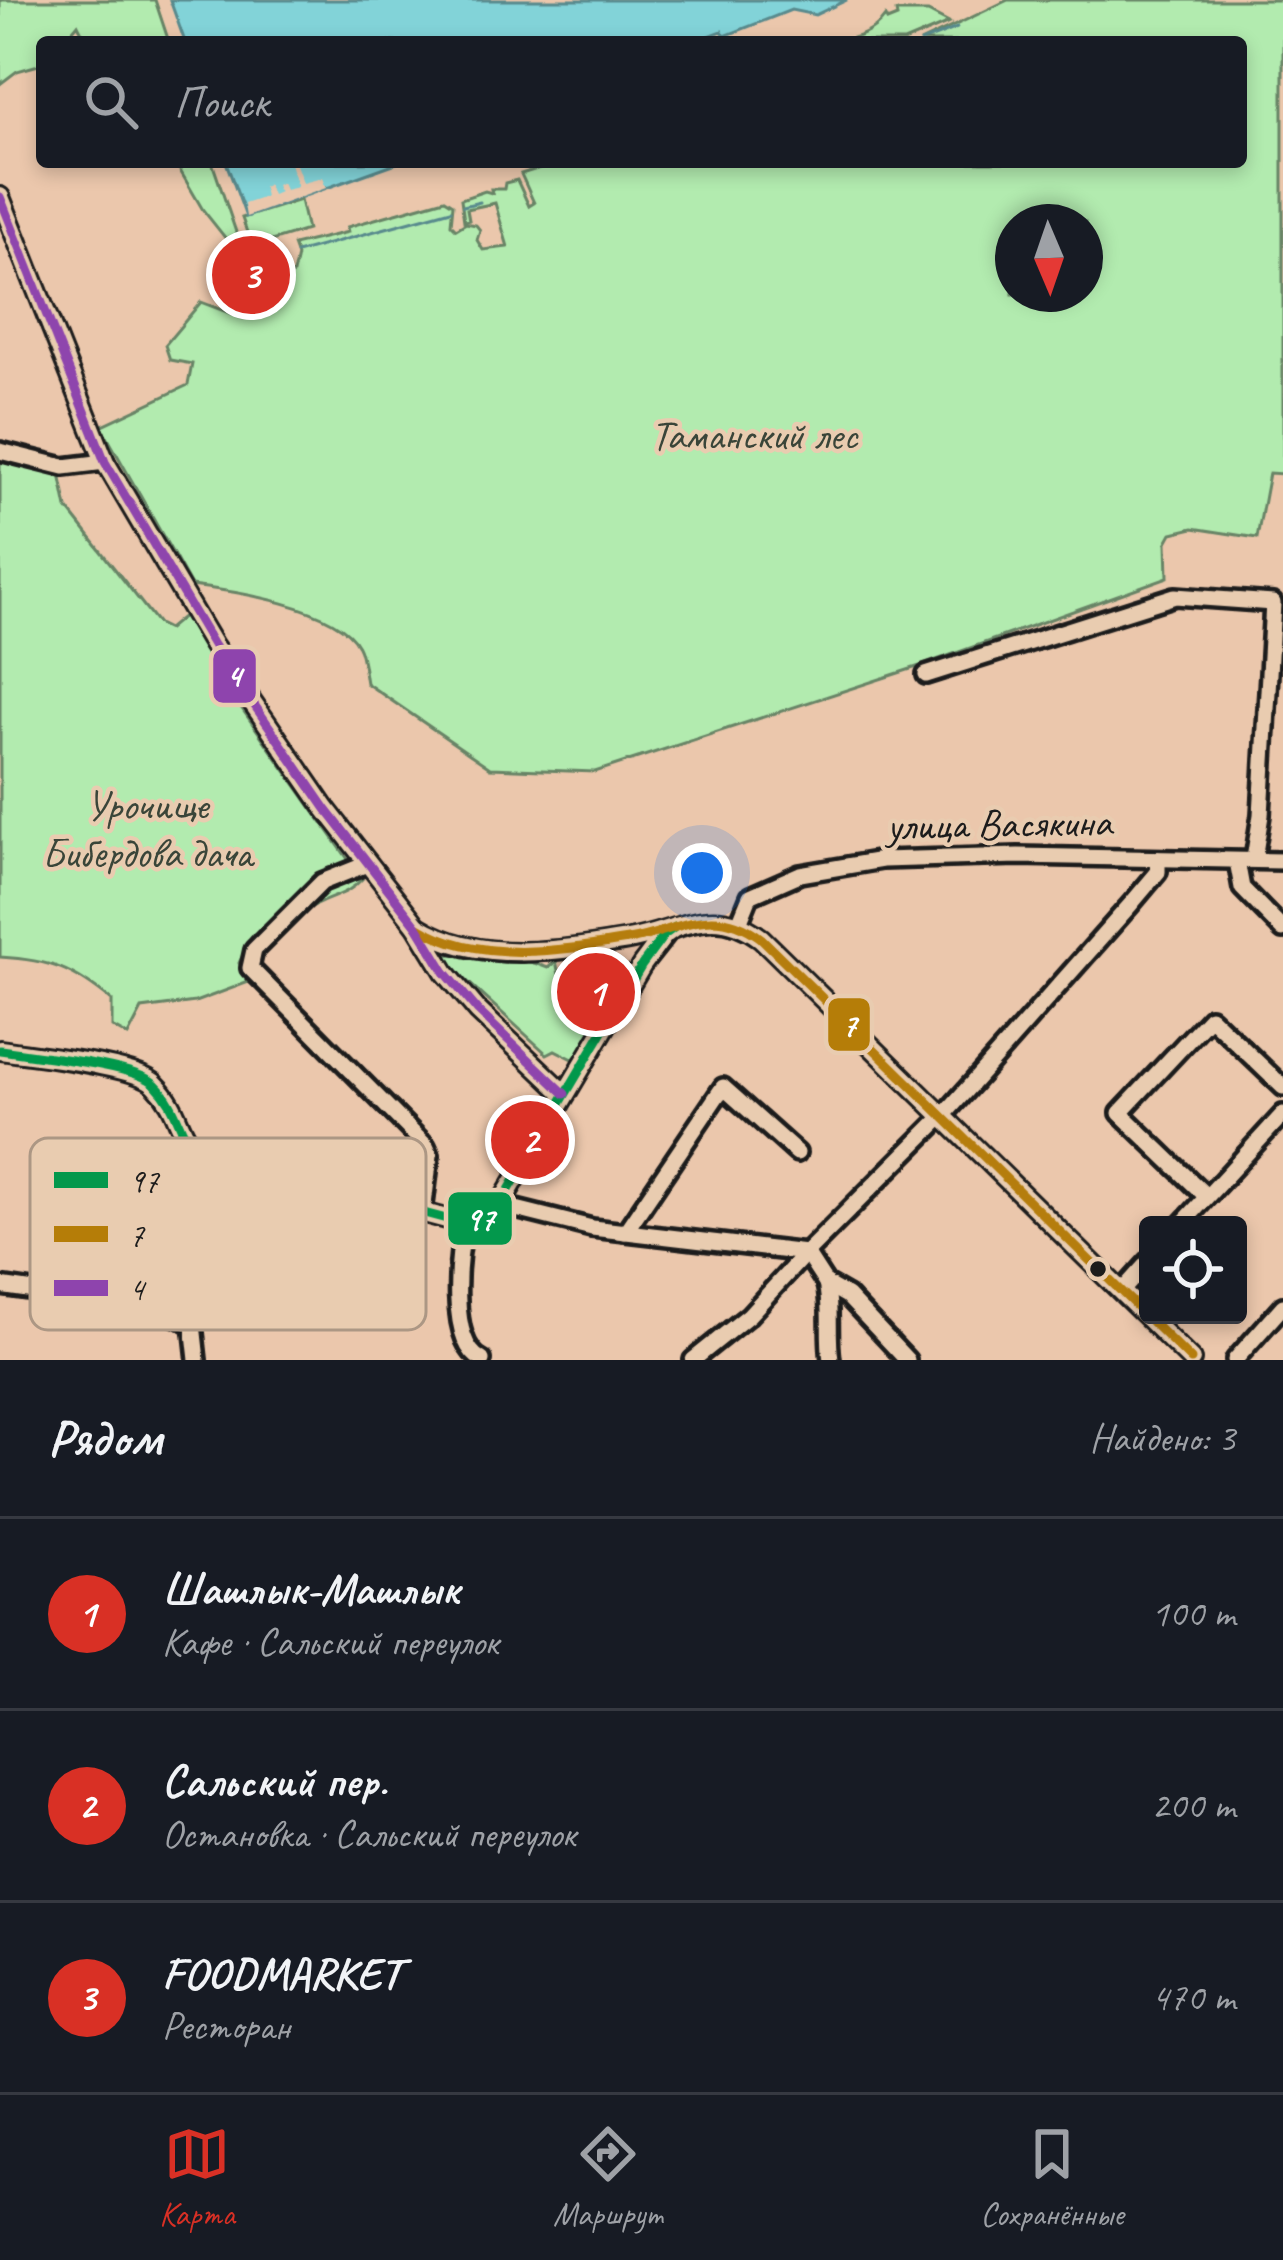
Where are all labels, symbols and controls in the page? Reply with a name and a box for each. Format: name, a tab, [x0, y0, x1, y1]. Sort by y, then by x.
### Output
search box	[36, 36, 1247, 168]
icon: search	[78, 69, 144, 135]
text: Поиск	[174, 74, 269, 131]
north arrow	[995, 204, 1103, 312]
pin: 3	[212, 230, 290, 320]
park label: Таманский лес	[651, 409, 859, 462]
line badge: 4	[211, 647, 258, 705]
text: 4	[227, 655, 246, 697]
park label: Урочище Бибердова дача	[42, 779, 256, 880]
street label: улица Васякина	[883, 795, 1115, 853]
your location	[672, 843, 732, 903]
pin: 1	[557, 947, 635, 1037]
line badge: 7	[826, 996, 872, 1053]
text: 7	[842, 1004, 860, 1046]
pin: 2	[491, 1095, 569, 1185]
legend	[30, 1138, 426, 1330]
text: 97	[129, 1160, 161, 1202]
line badge: 97	[446, 1190, 514, 1247]
text: 97	[465, 1198, 498, 1240]
text: 7	[129, 1214, 146, 1256]
map controls	[1139, 1216, 1247, 1324]
button: locate	[1139, 1216, 1247, 1324]
unlabelled marker	[1087, 1258, 1109, 1280]
text: 4	[129, 1268, 147, 1310]
text: Рядом	[48, 1406, 162, 1470]
text: Найдено: 3	[1090, 1414, 1235, 1463]
text: Шашлык-Машлык	[162, 1561, 459, 1618]
text: 1	[78, 1589, 96, 1638]
text: 100 m	[1151, 1589, 1235, 1638]
text: Кафе · Сальский переулок	[162, 1618, 498, 1667]
text: Сальский пер.	[162, 1753, 387, 1810]
text: 2	[78, 1781, 96, 1830]
text: 200 m	[1151, 1781, 1235, 1830]
text: Остановка · Сальский переулок	[162, 1810, 576, 1859]
text: FOODMARKET	[162, 1945, 401, 2002]
text: 3	[78, 1973, 96, 2022]
text: 470 m	[1151, 1973, 1235, 2022]
text: Ресторан	[162, 2002, 290, 2051]
tab: Карта	[159, 2121, 235, 2235]
tab: Маршрут	[553, 2121, 662, 2235]
tab: Сохранённые	[980, 2121, 1124, 2235]

